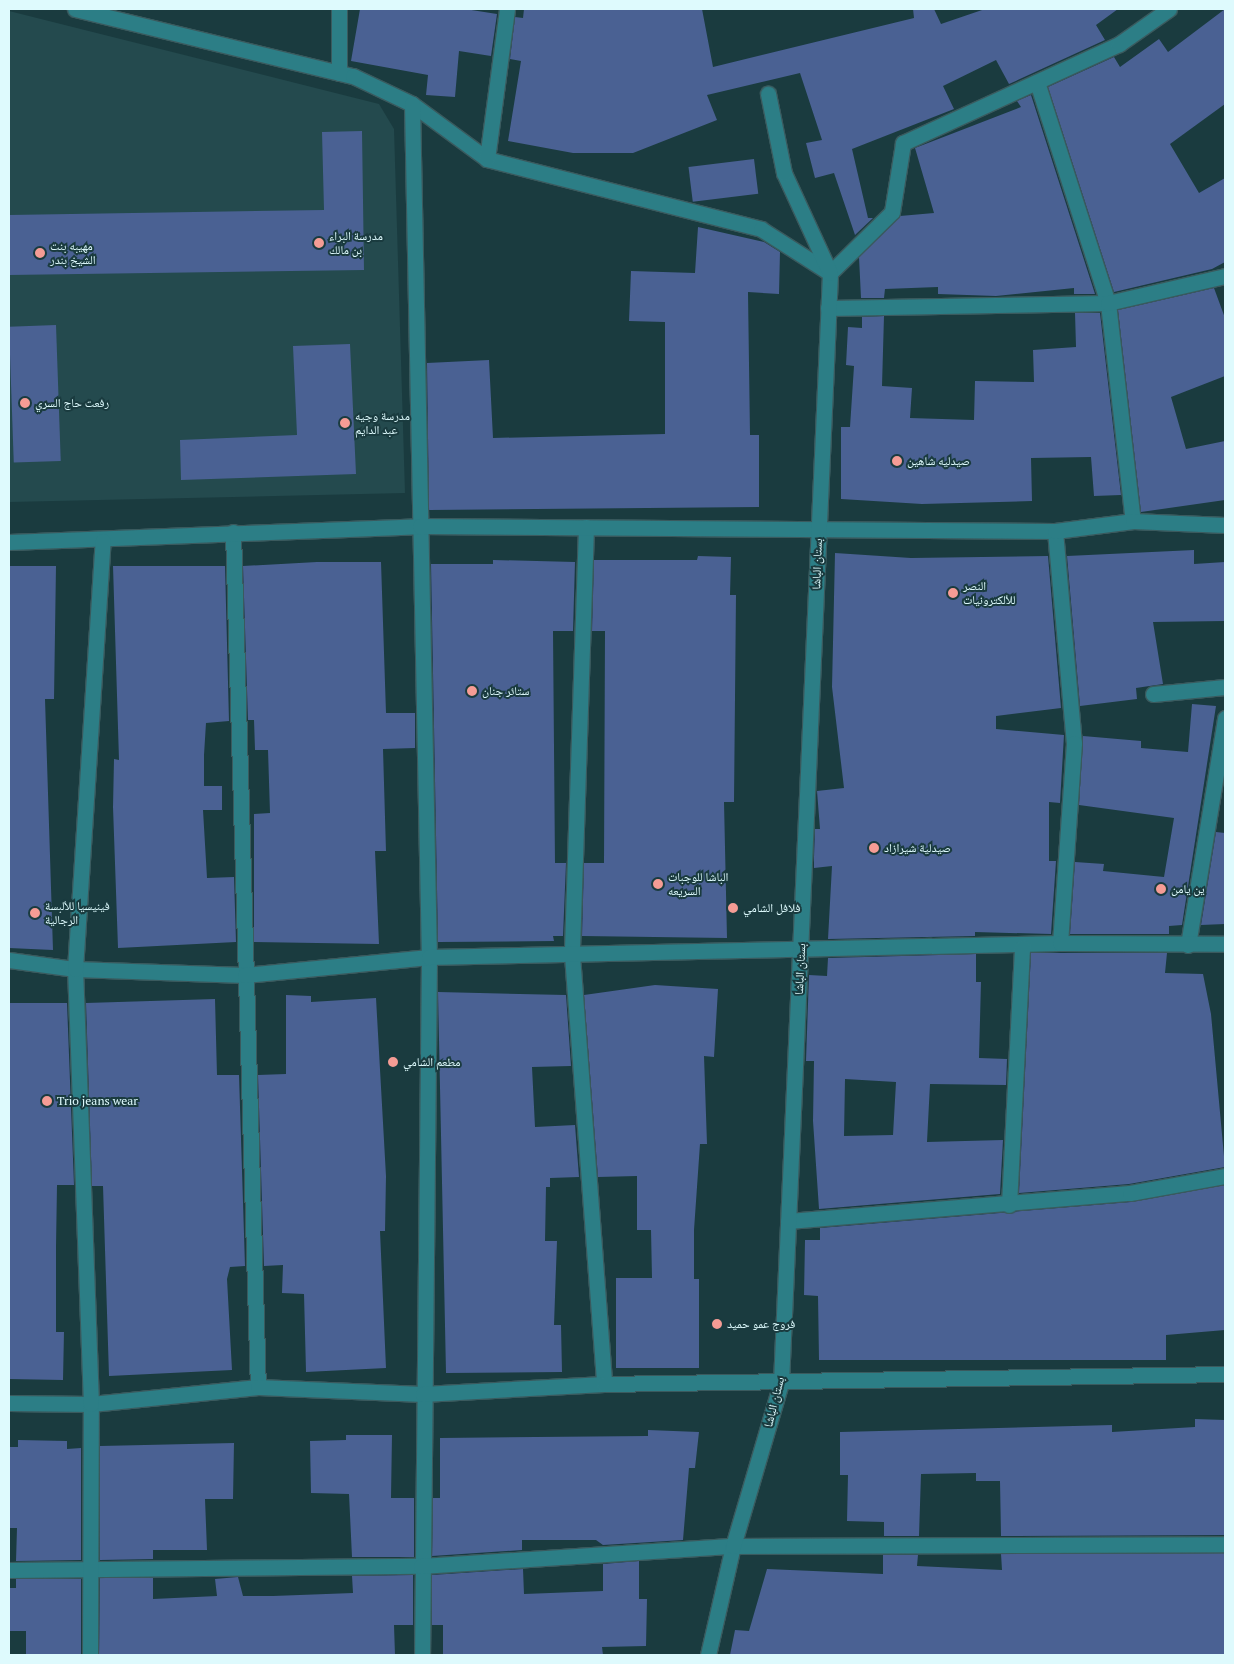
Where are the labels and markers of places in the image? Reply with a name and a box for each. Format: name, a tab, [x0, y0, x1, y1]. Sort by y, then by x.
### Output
place label: مدرسة البراء بن مالك	[329, 229, 383, 257]
marker: مدرسة البراء بن مالك	[313, 237, 325, 249]
place label: مهيبه بنت الشيخ بندر	[50, 239, 96, 267]
marker: مهيبه بنت الشيخ بندر	[34, 247, 46, 259]
place label: رفعت حاج السري	[35, 396, 109, 410]
marker: رفعت حاج السري	[19, 397, 31, 409]
place label: مدرسة وجيه عبد الدايم	[355, 409, 410, 437]
marker: مدرسة وجيه عبد الدايم	[339, 417, 351, 429]
place label: صيدليه شاهين	[907, 454, 970, 468]
marker: صيدليه شاهين	[891, 455, 903, 467]
place label: النصر للألكترونيات	[963, 579, 1016, 607]
marker: النصر للألكترونيات	[947, 587, 959, 599]
place label: ستائر جنان	[482, 684, 530, 698]
marker: ستائر جنان	[466, 685, 478, 697]
place label: صيدلية شيرازاد	[884, 841, 951, 855]
marker: صيدلية شيرازاد	[868, 842, 880, 854]
place label: الباشا للوجبات السريعه	[668, 870, 728, 898]
marker: الباشا للوجبات السريعه	[652, 878, 664, 890]
place label: ين يامن	[1171, 882, 1205, 896]
marker: ين يامن	[1155, 883, 1167, 895]
place label: فينيسيا للألبسة الرجالية	[45, 899, 110, 927]
place label: فلافل الشامي	[743, 901, 801, 915]
marker: فلافل الشامي	[727, 902, 739, 914]
marker: فينيسيا للألبسة الرجالية	[29, 907, 41, 919]
place label: مطعم الشامي	[403, 1055, 460, 1069]
marker: مطعم الشامي	[387, 1056, 399, 1068]
place label: Trio jeans wear	[57, 1094, 138, 1108]
marker: Trio jeans wear	[41, 1095, 53, 1107]
place label: فروج عمو حميد	[727, 1317, 795, 1331]
marker: فروج عمو حميد	[711, 1318, 723, 1330]

